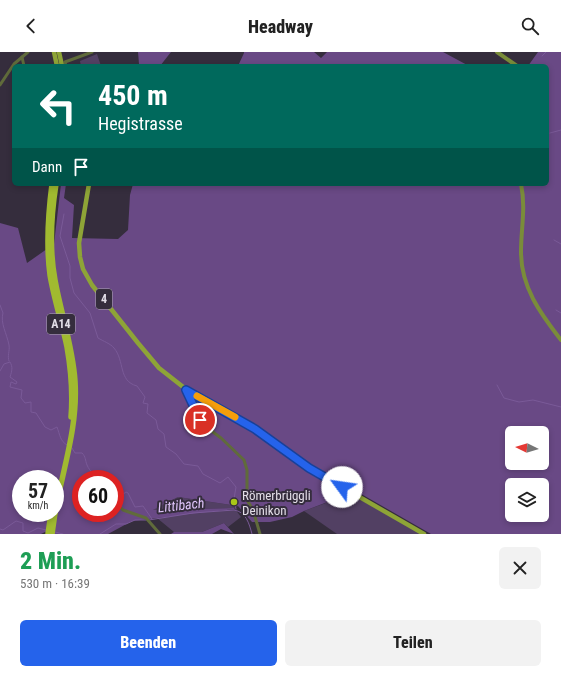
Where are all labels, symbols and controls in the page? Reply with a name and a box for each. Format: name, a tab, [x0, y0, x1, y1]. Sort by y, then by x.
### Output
icon: back	[20, 15, 42, 37]
icon: search	[519, 15, 541, 37]
text: Headway	[248, 16, 313, 37]
text: 450 m	[98, 79, 168, 112]
icon: left	[32, 80, 84, 132]
text: Hegistrasse	[98, 113, 183, 134]
icon: arrive	[70, 156, 92, 178]
text: Dann	[32, 158, 62, 176]
road number: 4	[96, 289, 112, 309]
road number: A14	[47, 314, 75, 334]
pin	[183, 403, 217, 437]
icon: arrive	[189, 409, 211, 431]
north arrow	[505, 426, 549, 470]
map controls	[505, 426, 549, 522]
position arrow	[321, 466, 363, 508]
speed limit sign: 60	[72, 470, 124, 522]
button: layers	[505, 478, 549, 522]
text: 57	[28, 479, 48, 503]
place label: Römerbrüggli Deinikon	[242, 488, 311, 518]
water label: Littibach	[157, 495, 205, 515]
marker: Römerbrüggli Deinikon	[229, 497, 239, 507]
text: km/h	[28, 500, 48, 511]
text: 2 Min.	[20, 547, 81, 575]
button: close	[499, 547, 541, 589]
text: 530 m · 16:39	[20, 576, 90, 591]
button: Beenden	[20, 620, 277, 666]
button: Teilen	[285, 620, 541, 666]

